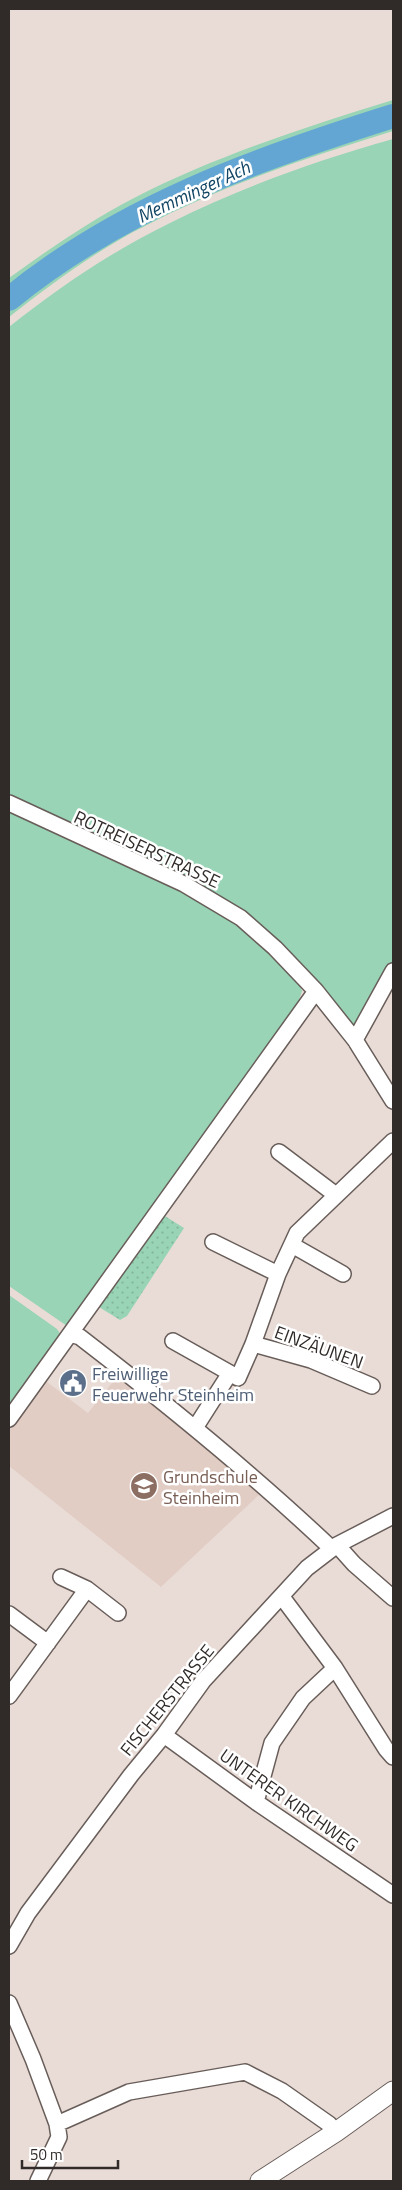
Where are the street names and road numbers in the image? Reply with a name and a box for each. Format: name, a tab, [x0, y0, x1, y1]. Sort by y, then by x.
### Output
street label: ROTREISERSTRASSE	[69, 803, 225, 895]
street label: EINZÄUNEN	[271, 1318, 367, 1376]
street label: FISCHERSTRASSE	[113, 1638, 221, 1762]
street label: UNTERER KIRCHWEG	[214, 1742, 364, 1858]

